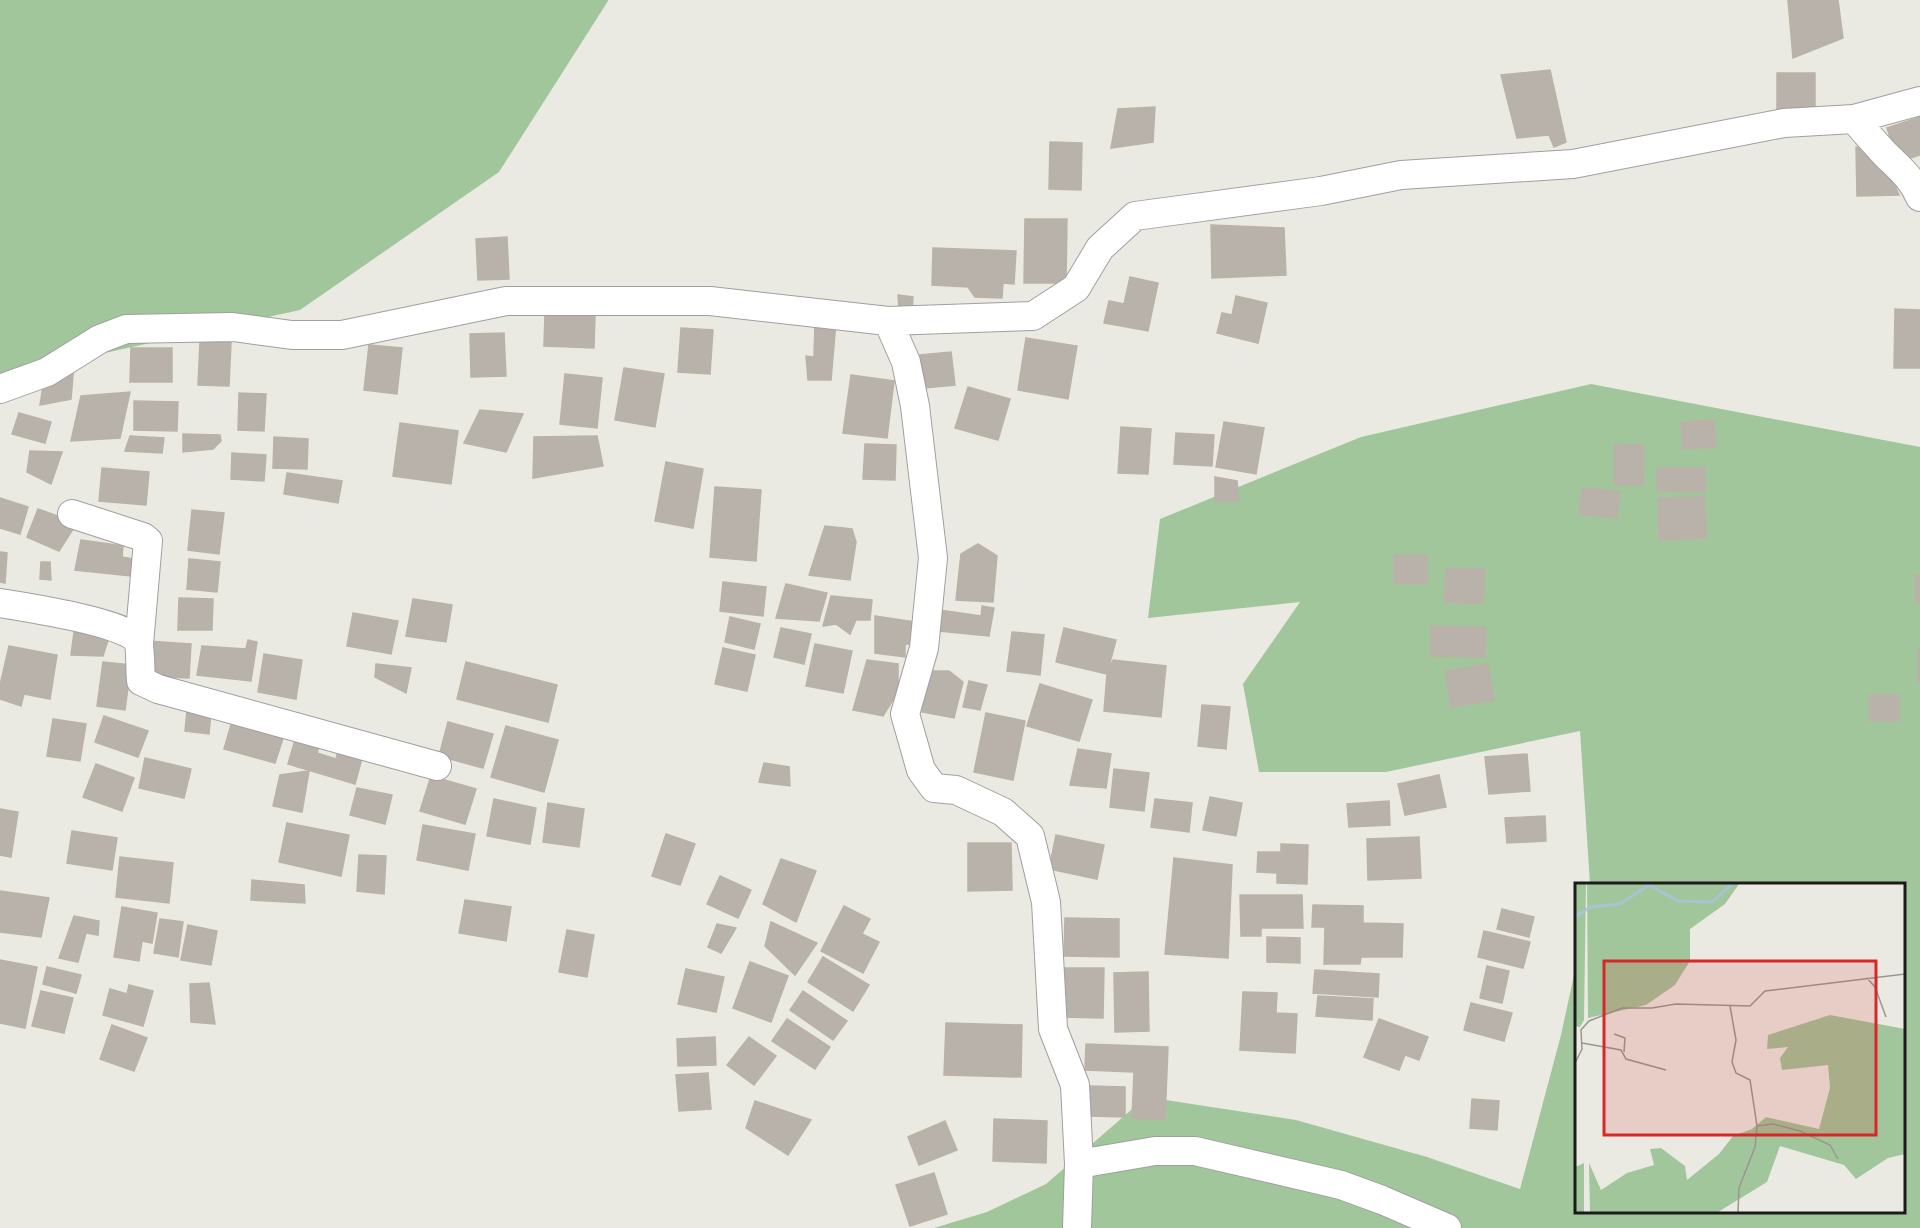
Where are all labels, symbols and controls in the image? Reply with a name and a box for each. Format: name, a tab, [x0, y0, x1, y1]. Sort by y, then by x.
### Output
inset map	[1575, 883, 1905, 1213]

